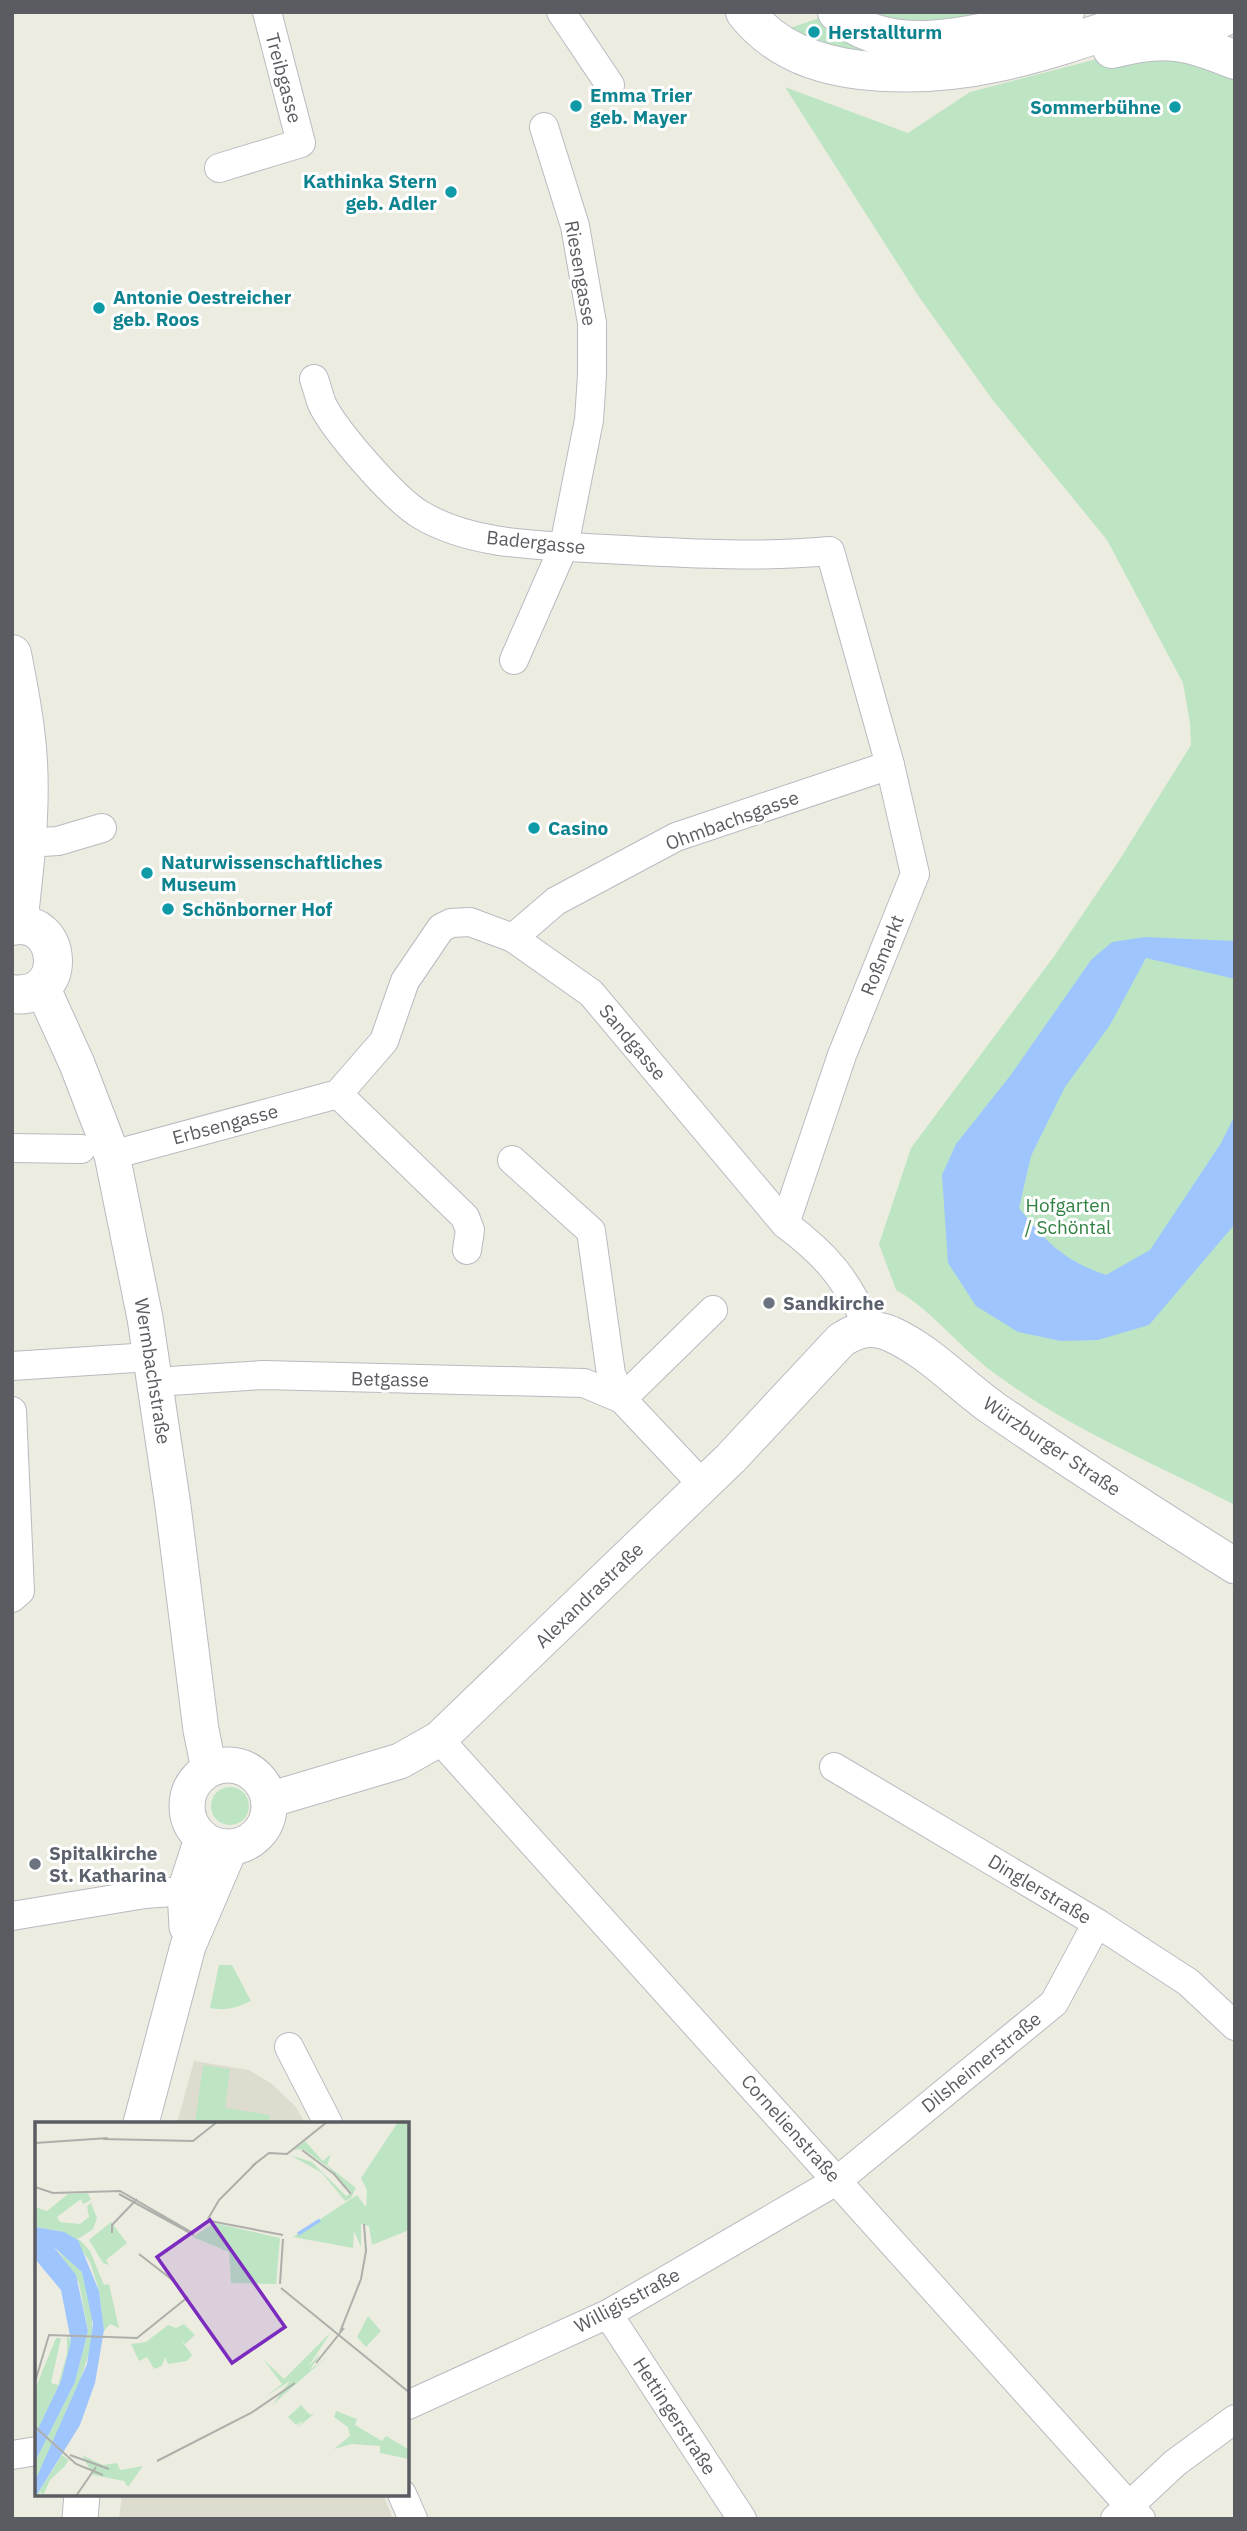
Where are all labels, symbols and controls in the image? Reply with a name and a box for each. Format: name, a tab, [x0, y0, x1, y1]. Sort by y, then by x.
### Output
place label: Herstallturm	[828, 20, 942, 44]
marker: Herstallturm	[806, 24, 822, 40]
street label: Treibgasse	[260, 30, 308, 126]
place label: Emma Trier geb. Mayer	[590, 83, 693, 129]
place label: Sommerbühne	[1030, 95, 1161, 119]
marker: Emma Trier geb. Mayer	[568, 98, 584, 114]
marker: Sommerbühne	[1167, 99, 1183, 115]
place label: Kathinka Stern geb. Adler	[303, 169, 437, 215]
marker: Kathinka Stern geb. Adler	[443, 184, 459, 200]
street label: Riesengasse	[560, 218, 602, 328]
place label: Antonie Oestreicher geb. Roos	[113, 285, 292, 331]
marker: Antonie Oestreicher geb. Roos	[91, 300, 107, 316]
street label: Badergasse	[485, 525, 587, 559]
street label: Ohmbachsgasse	[662, 785, 802, 855]
place label: Casino	[548, 816, 609, 840]
marker: Casino	[526, 820, 542, 836]
place label: Naturwissenschaftliches Museum	[161, 850, 383, 896]
marker: Naturwissenschaftliches Museum	[139, 865, 155, 881]
place label: Schönborner Hof	[182, 897, 333, 921]
marker: Schönborner Hof	[160, 901, 176, 917]
street label: Roßmarkt	[855, 911, 909, 999]
street label: Sandgasse	[594, 999, 672, 1085]
street label: Erbsengasse	[169, 1098, 281, 1150]
park label: Hofgarten / Schöntal	[1025, 1193, 1111, 1239]
place label: Sandkirche	[783, 1291, 884, 1315]
marker: Sandkirche	[761, 1295, 777, 1311]
street label: Wermbachstraße	[130, 1296, 176, 1446]
street label: Betgasse	[351, 1366, 429, 1392]
street label: Würzburger Straße	[979, 1391, 1125, 1501]
street label: Alexandrastraße	[530, 1537, 648, 1653]
place label: Spitalkirche St. Katharina	[49, 1841, 167, 1887]
street label: Dinglerstraße	[984, 1849, 1096, 1929]
marker: Spitalkirche St. Katharina	[27, 1856, 43, 1872]
street label: Dilsheimerstraße	[916, 2006, 1046, 2118]
street label: Cornelienstraße	[736, 2069, 846, 2187]
inset map	[35, 2122, 410, 2496]
street label: Willigisstraße	[570, 2262, 684, 2338]
street label: Hettingerstraße	[628, 2353, 722, 2479]

